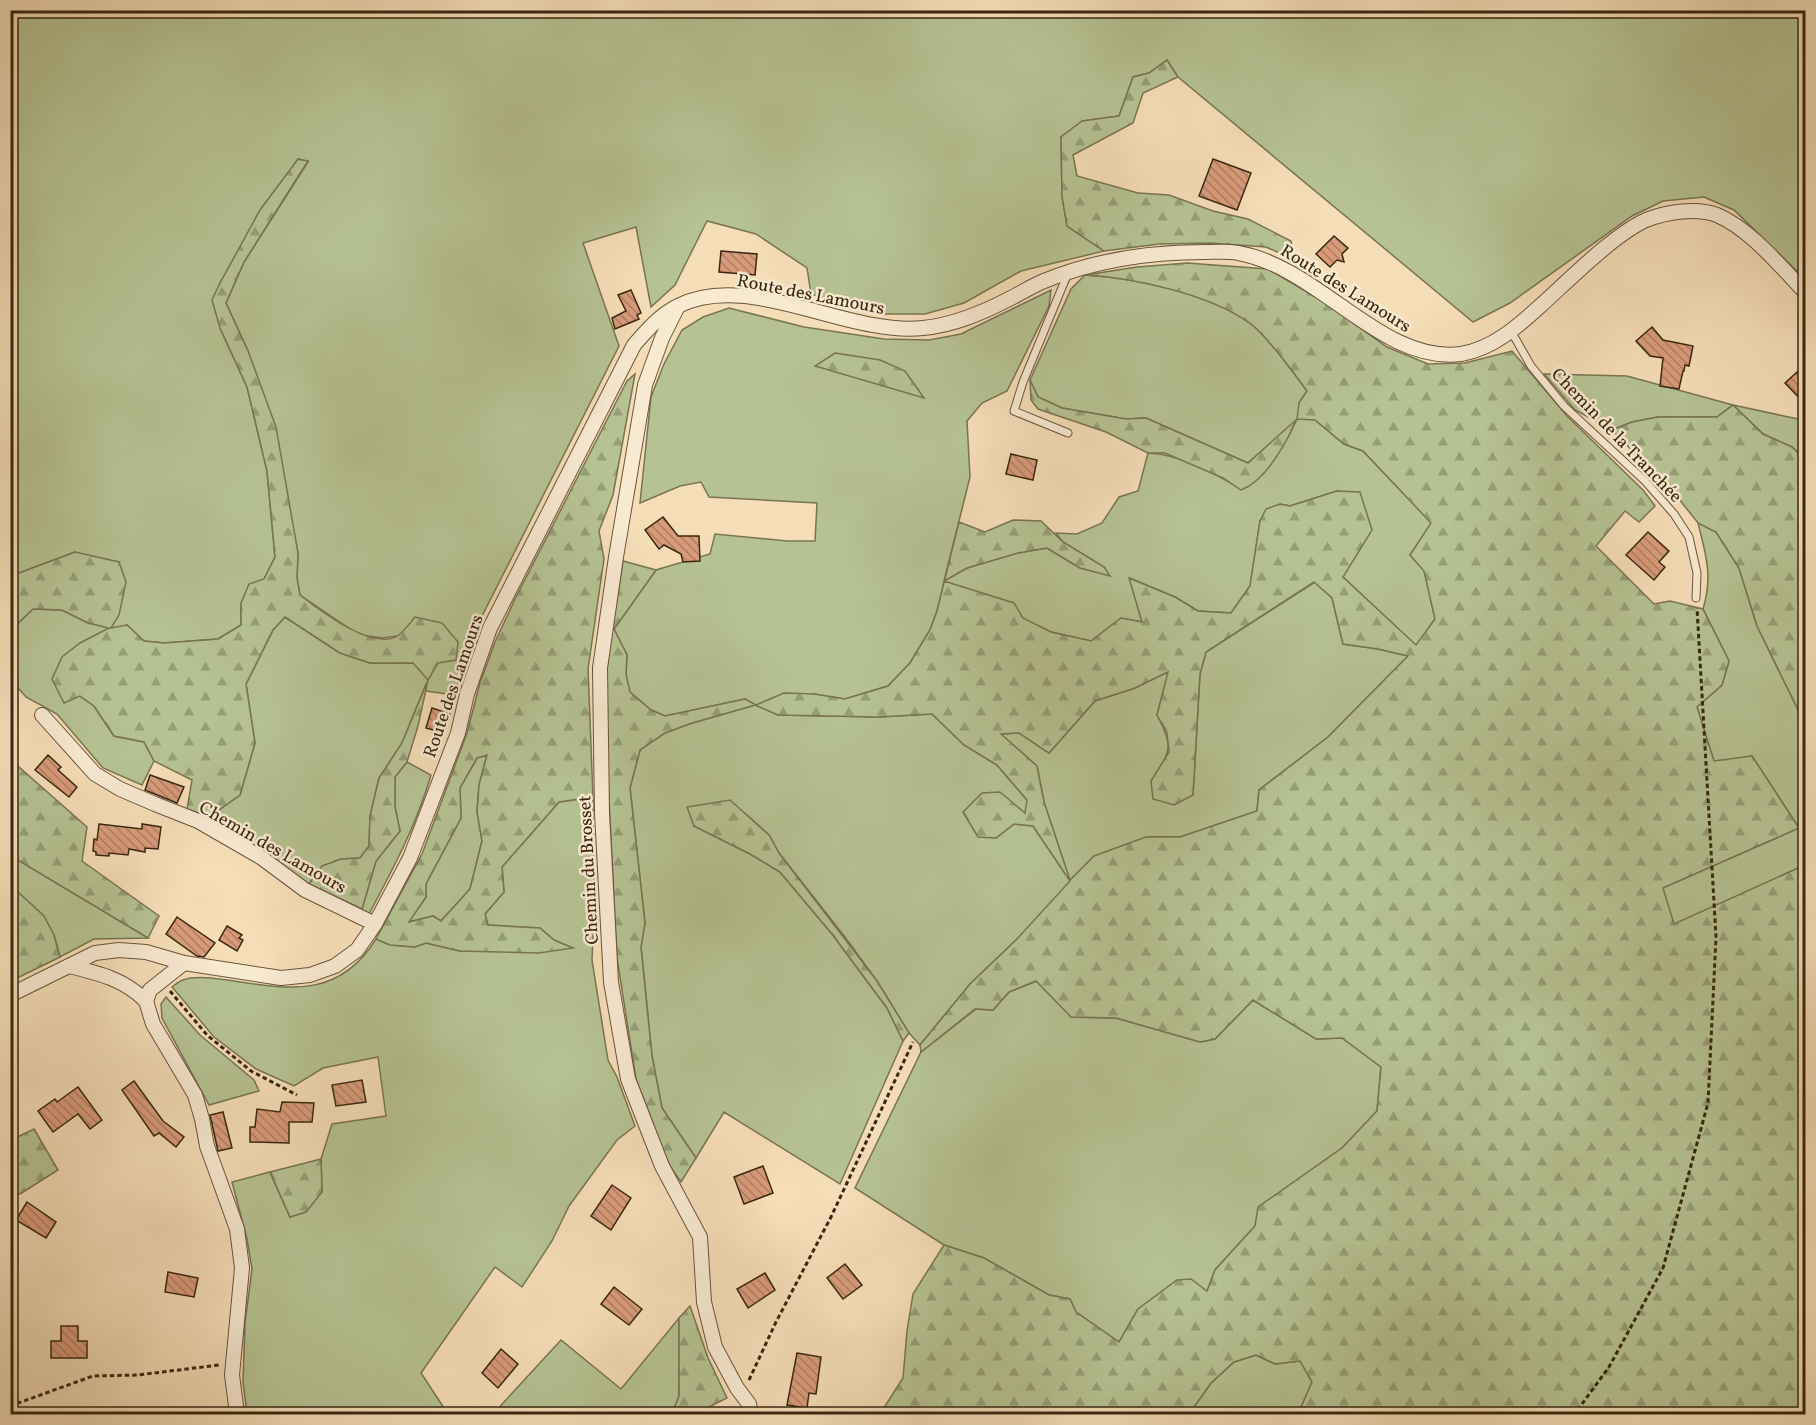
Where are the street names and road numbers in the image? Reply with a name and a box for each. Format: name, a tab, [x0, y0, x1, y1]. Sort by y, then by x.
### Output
street label: Route des Lamours	[1275, 239, 1415, 340]
street label: Route des Lamours	[735, 269, 887, 322]
street label: Chemin de la Tranchée	[1545, 363, 1687, 509]
street label: Route des Lamours	[418, 612, 491, 761]
street label: Chemin du Brosset	[573, 795, 606, 945]
street label: Chemin des Lamours	[194, 796, 351, 901]

